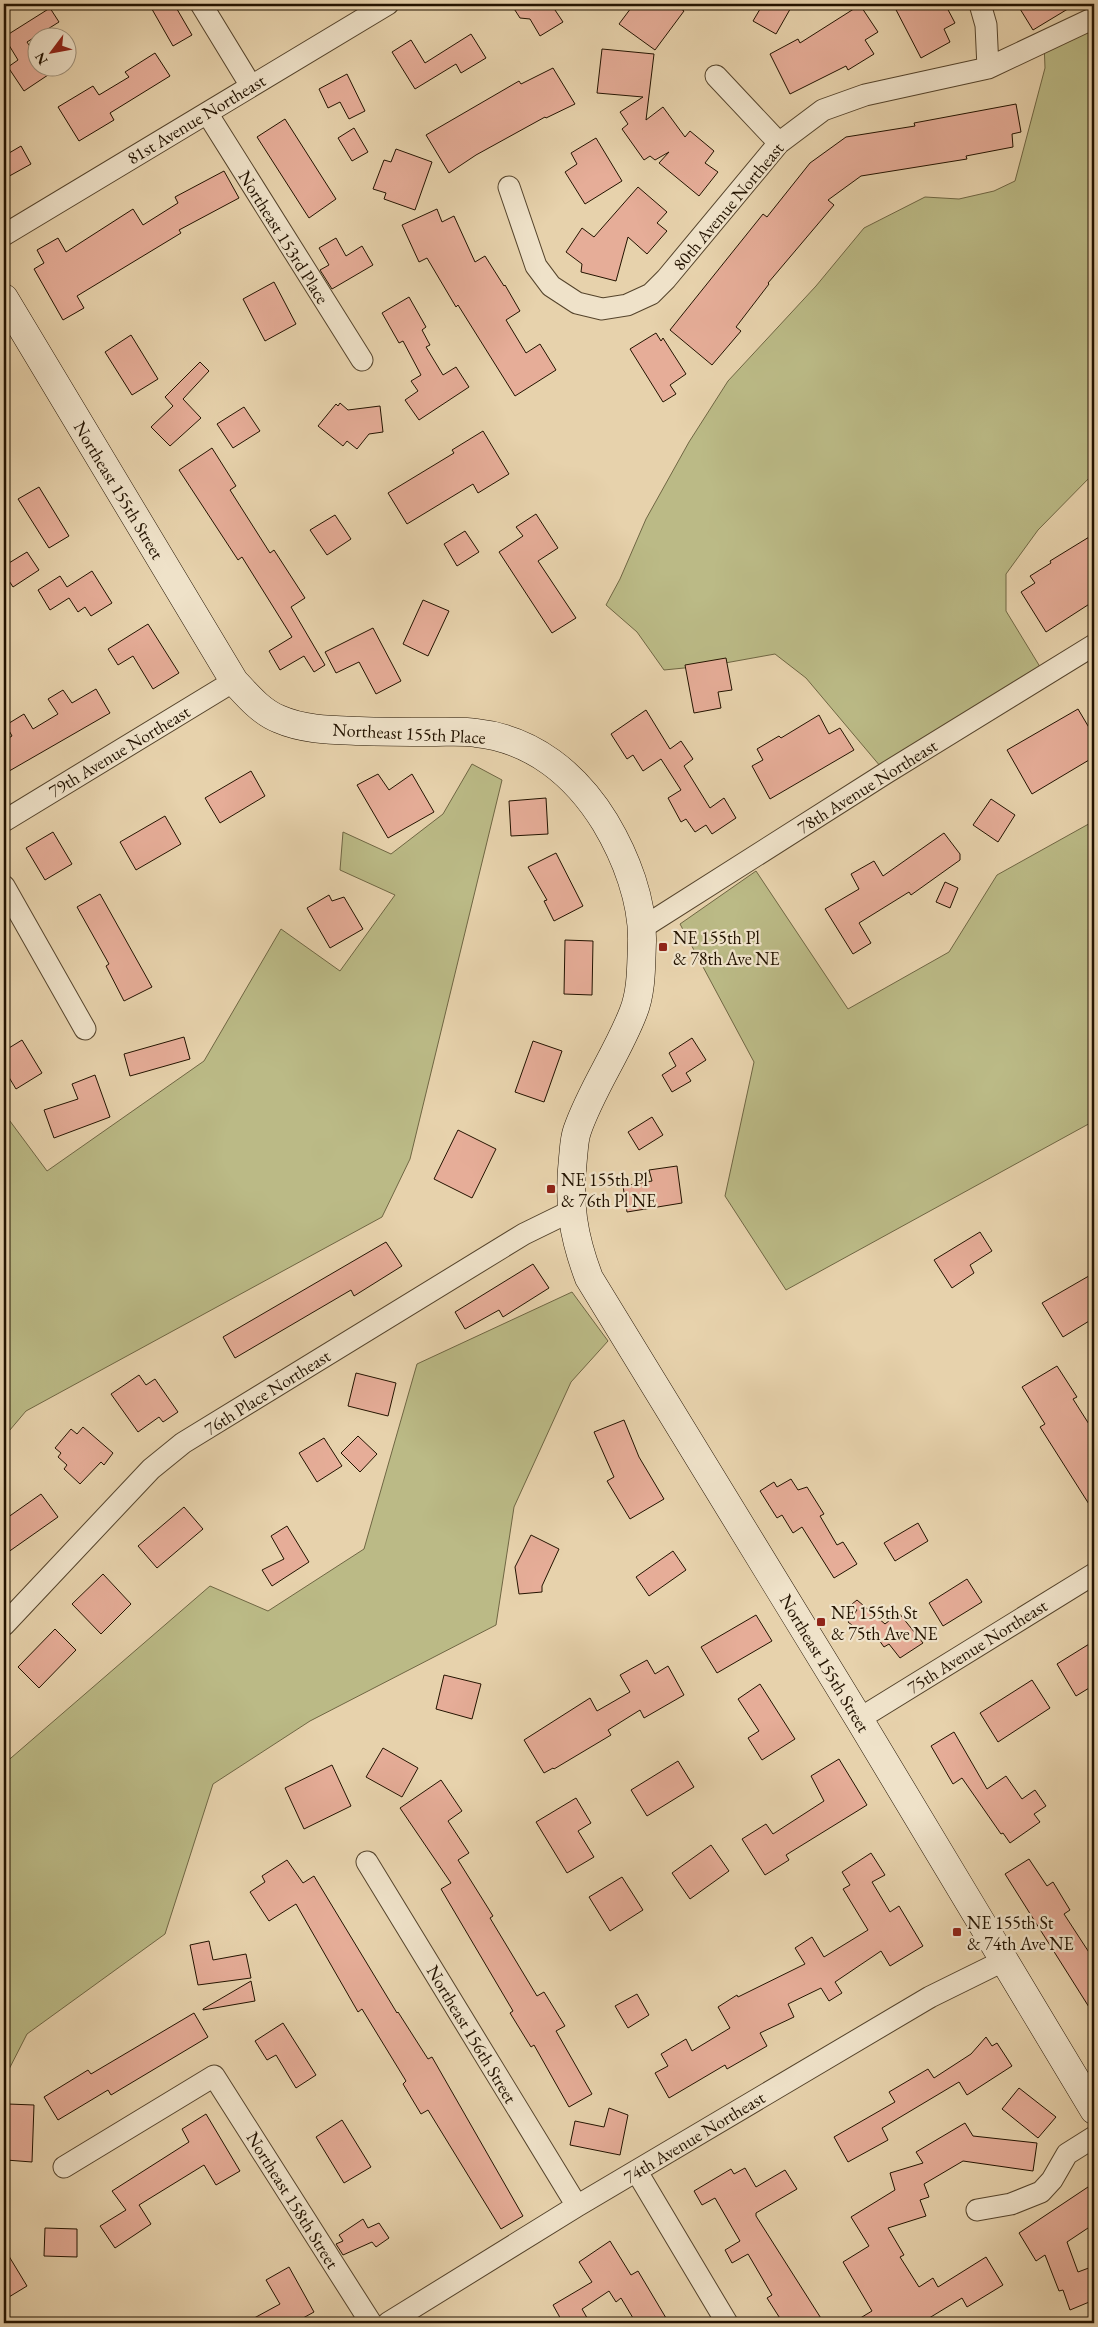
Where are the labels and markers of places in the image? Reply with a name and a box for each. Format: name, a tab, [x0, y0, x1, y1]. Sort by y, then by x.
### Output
place label: NE 155th Pl & 78th Ave NE	[673, 926, 780, 970]
marker: NE 155th Pl & 78th Ave NE	[657, 941, 669, 953]
place label: NE 155th Pl & 76th Pl NE	[561, 1168, 656, 1212]
marker: NE 155th Pl & 76th Pl NE	[545, 1183, 557, 1195]
place label: NE 155th St & 75th Ave NE	[831, 1601, 938, 1645]
marker: NE 155th St & 75th Ave NE	[815, 1616, 827, 1628]
place label: NE 155th St & 74th Ave NE	[967, 1911, 1074, 1955]
marker: NE 155th St & 74th Ave NE	[951, 1926, 963, 1938]

